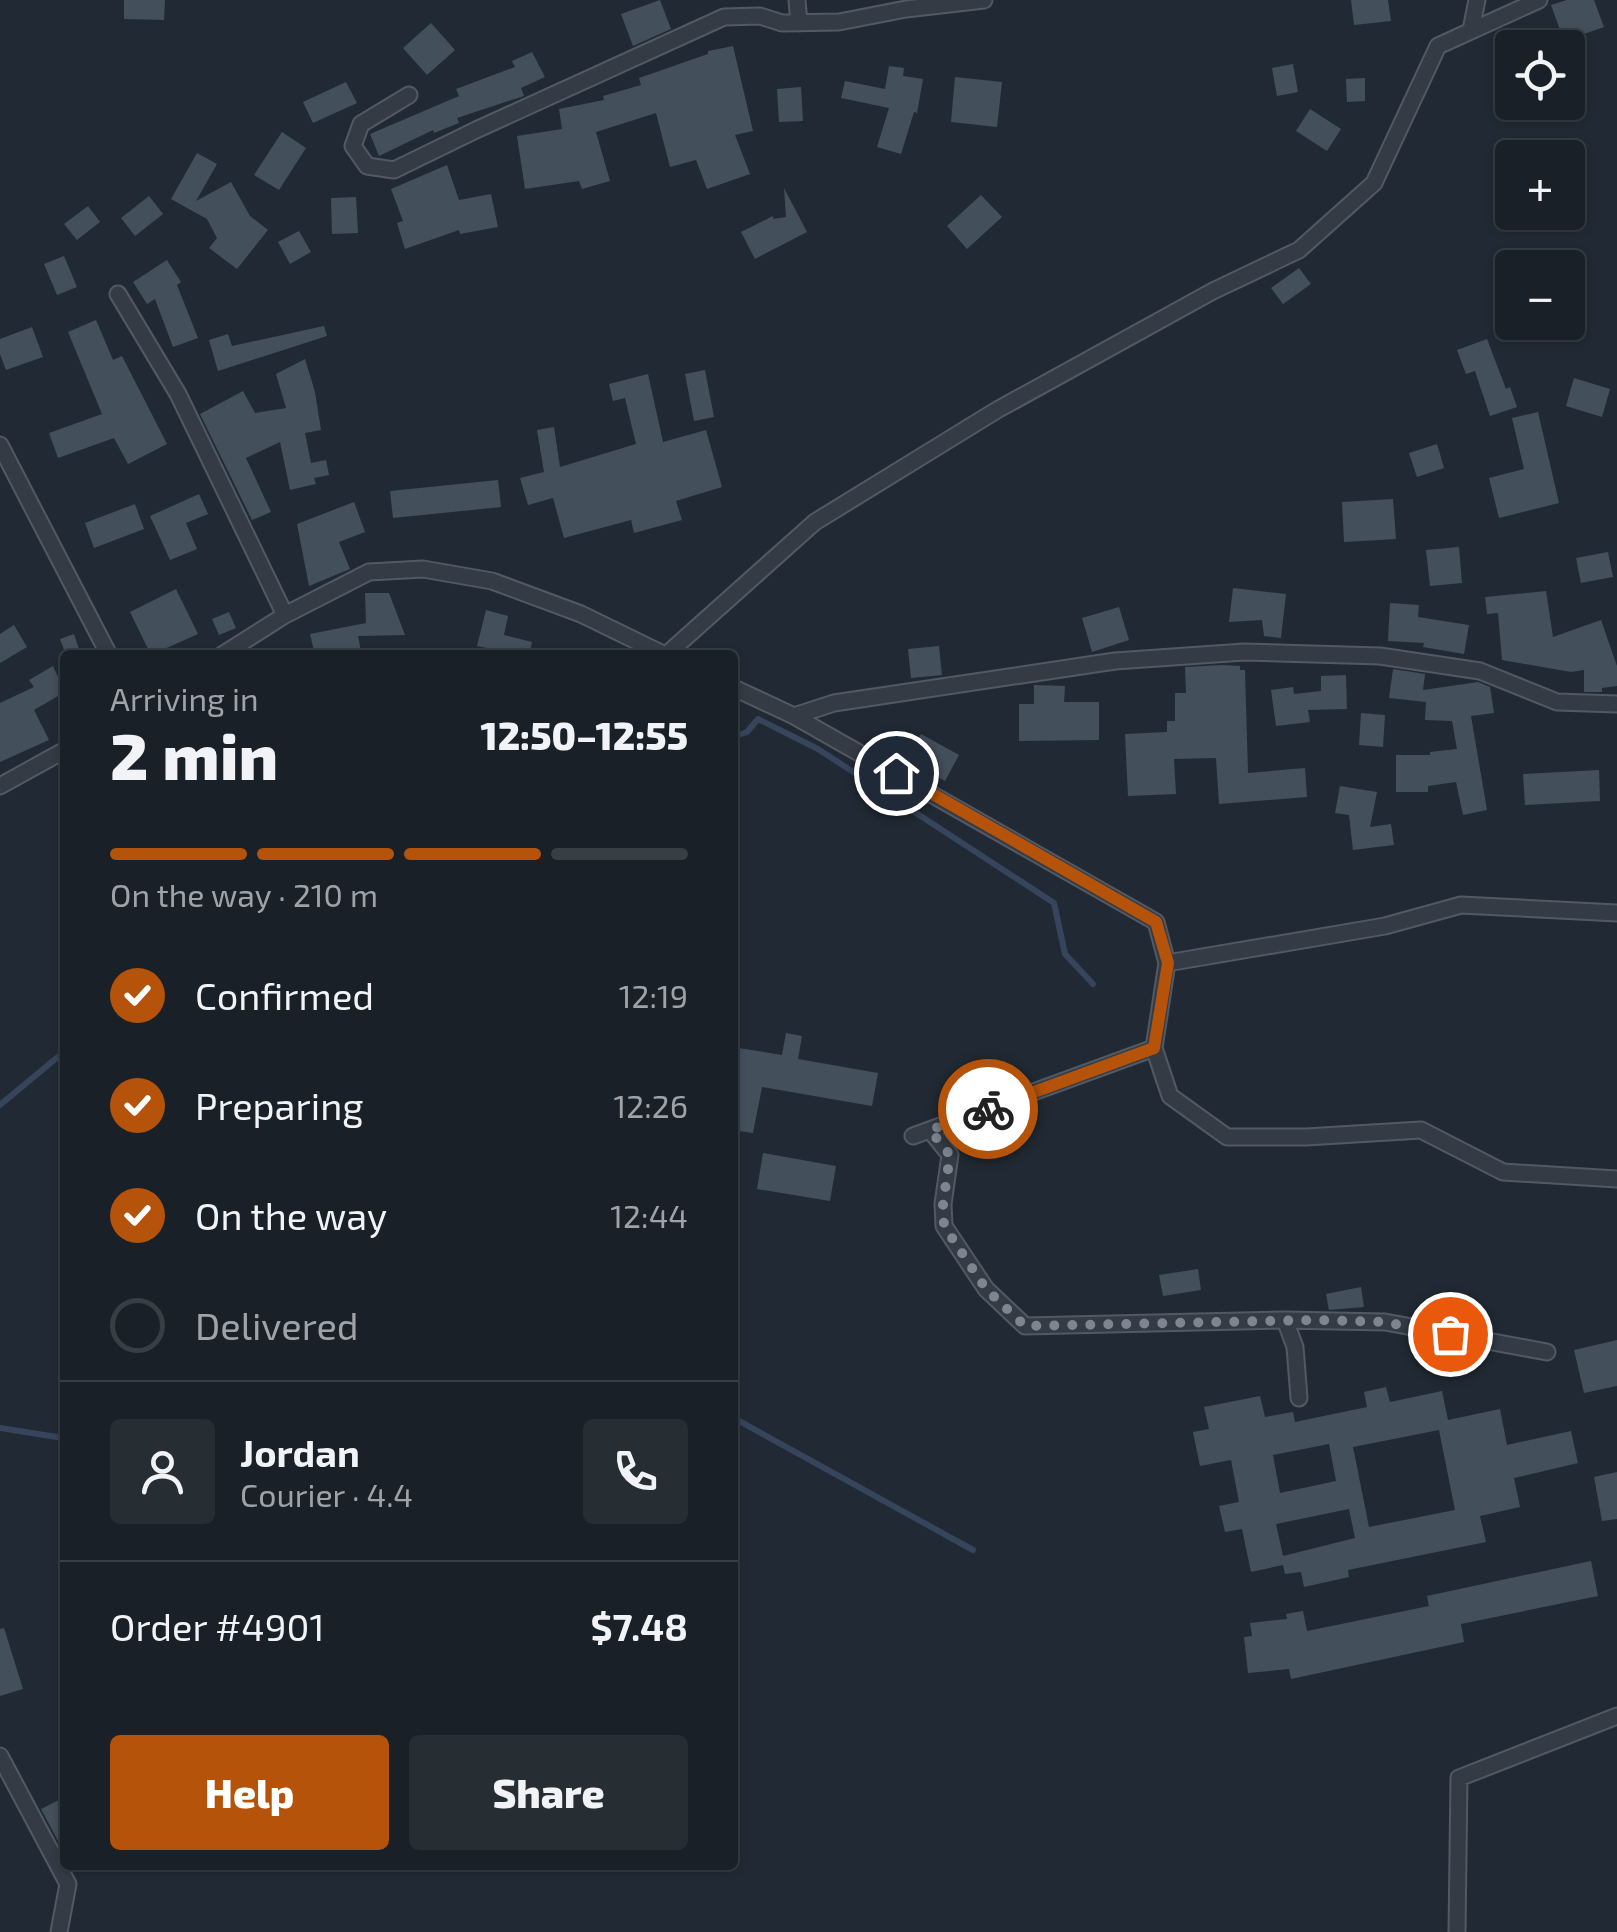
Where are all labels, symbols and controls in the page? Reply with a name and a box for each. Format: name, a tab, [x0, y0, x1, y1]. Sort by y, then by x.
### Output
map controls	[1495, 30, 1585, 340]
button: locate	[1495, 30, 1585, 120]
button: +	[1495, 140, 1585, 230]
button: −	[1495, 250, 1585, 340]
text: Arriving in	[110, 679, 259, 717]
text: 12:50–12:55	[481, 712, 688, 758]
text: 2 min	[110, 715, 278, 793]
pin	[854, 731, 939, 816]
icon: home	[869, 746, 924, 801]
text: On the way · 210 m	[110, 875, 378, 913]
icon: check	[110, 968, 165, 1023]
text: Confirmed	[195, 972, 374, 1018]
text: 12:19	[619, 976, 688, 1014]
courier	[938, 1059, 1038, 1159]
icon: check	[110, 1078, 165, 1133]
text: Preparing	[195, 1082, 363, 1128]
icon: bike	[961, 1082, 1016, 1137]
text: 12:26	[613, 1086, 688, 1124]
icon: check	[110, 1188, 165, 1243]
text: On the way	[195, 1192, 387, 1238]
text: 12:44	[610, 1196, 688, 1234]
pin	[1408, 1292, 1493, 1377]
text: Delivered	[195, 1302, 359, 1348]
icon: bag	[1423, 1307, 1478, 1362]
button: person	[110, 1419, 215, 1524]
button: phone	[583, 1419, 688, 1524]
text: Jordan	[240, 1429, 360, 1475]
text: Courier · 4.4	[240, 1475, 413, 1513]
text: Order #4901	[110, 1603, 325, 1649]
text: $7.48	[590, 1603, 688, 1649]
button: Help	[110, 1735, 389, 1850]
button: Share	[409, 1735, 688, 1850]

